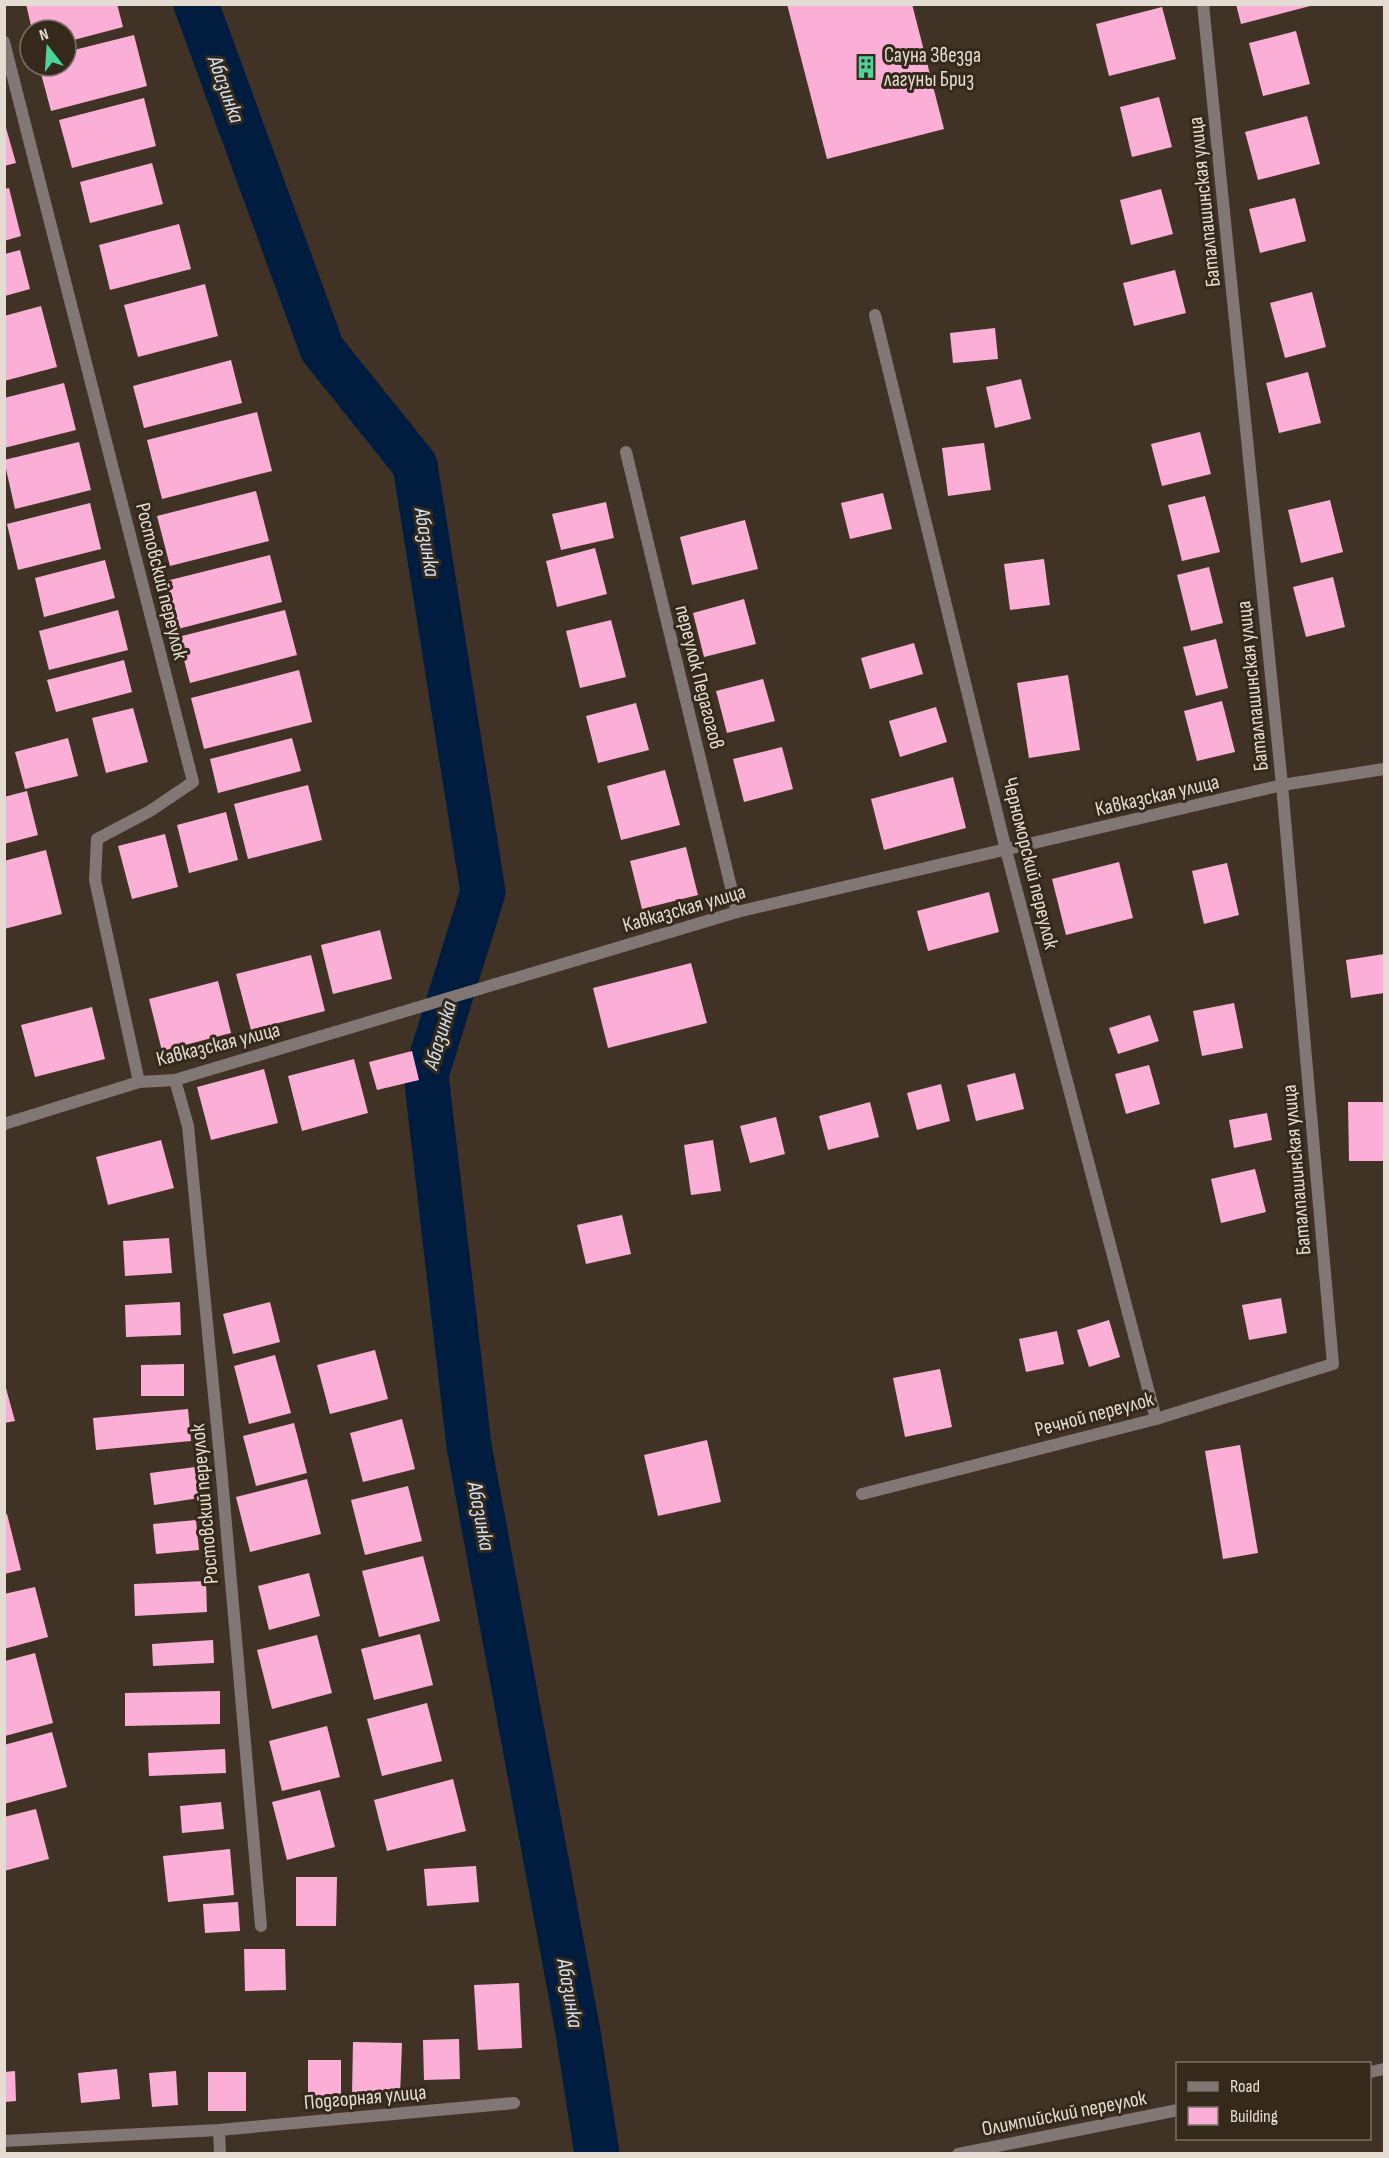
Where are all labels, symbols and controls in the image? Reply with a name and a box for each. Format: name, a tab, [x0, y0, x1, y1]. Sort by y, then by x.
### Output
north arrow	[18, 18, 78, 78]
text: N	[37, 25, 51, 45]
place label: Сауна Звезда лагуны Бриз	[884, 43, 981, 92]
water label: Абазинка	[201, 51, 250, 127]
building icon: Сауна Звезда лагуны Бриз	[853, 54, 879, 80]
street label: Баталпашинская улица	[1183, 116, 1226, 288]
street label: Ростовский переулок	[130, 500, 193, 662]
water label: Абазинка	[408, 505, 445, 579]
street label: Баталпашинская улица	[1231, 600, 1274, 772]
street label: переулок Педагогов	[670, 603, 729, 752]
street label: Кавказская улица	[1093, 769, 1222, 822]
street label: Черноморский переулок	[997, 775, 1064, 952]
street label: Кавказская улица	[620, 879, 748, 938]
water label: Абазинка	[418, 998, 463, 1074]
street label: Кавказская улица	[154, 1017, 283, 1072]
street label: Баталпашинская улица	[1277, 1084, 1316, 1256]
street label: Речной переулок	[1032, 1387, 1156, 1442]
street label: Ростовский переулок	[185, 1423, 224, 1585]
water label: Абазинка	[460, 1479, 500, 1553]
water label: Абазинка	[550, 1956, 589, 2030]
legend	[1176, 2062, 1371, 2140]
text: Road	[1230, 2076, 1260, 2097]
street label: Подгорная улица	[303, 2080, 427, 2115]
street label: Олимпийский переулок	[980, 2085, 1149, 2142]
text: Building	[1230, 2106, 1278, 2127]

